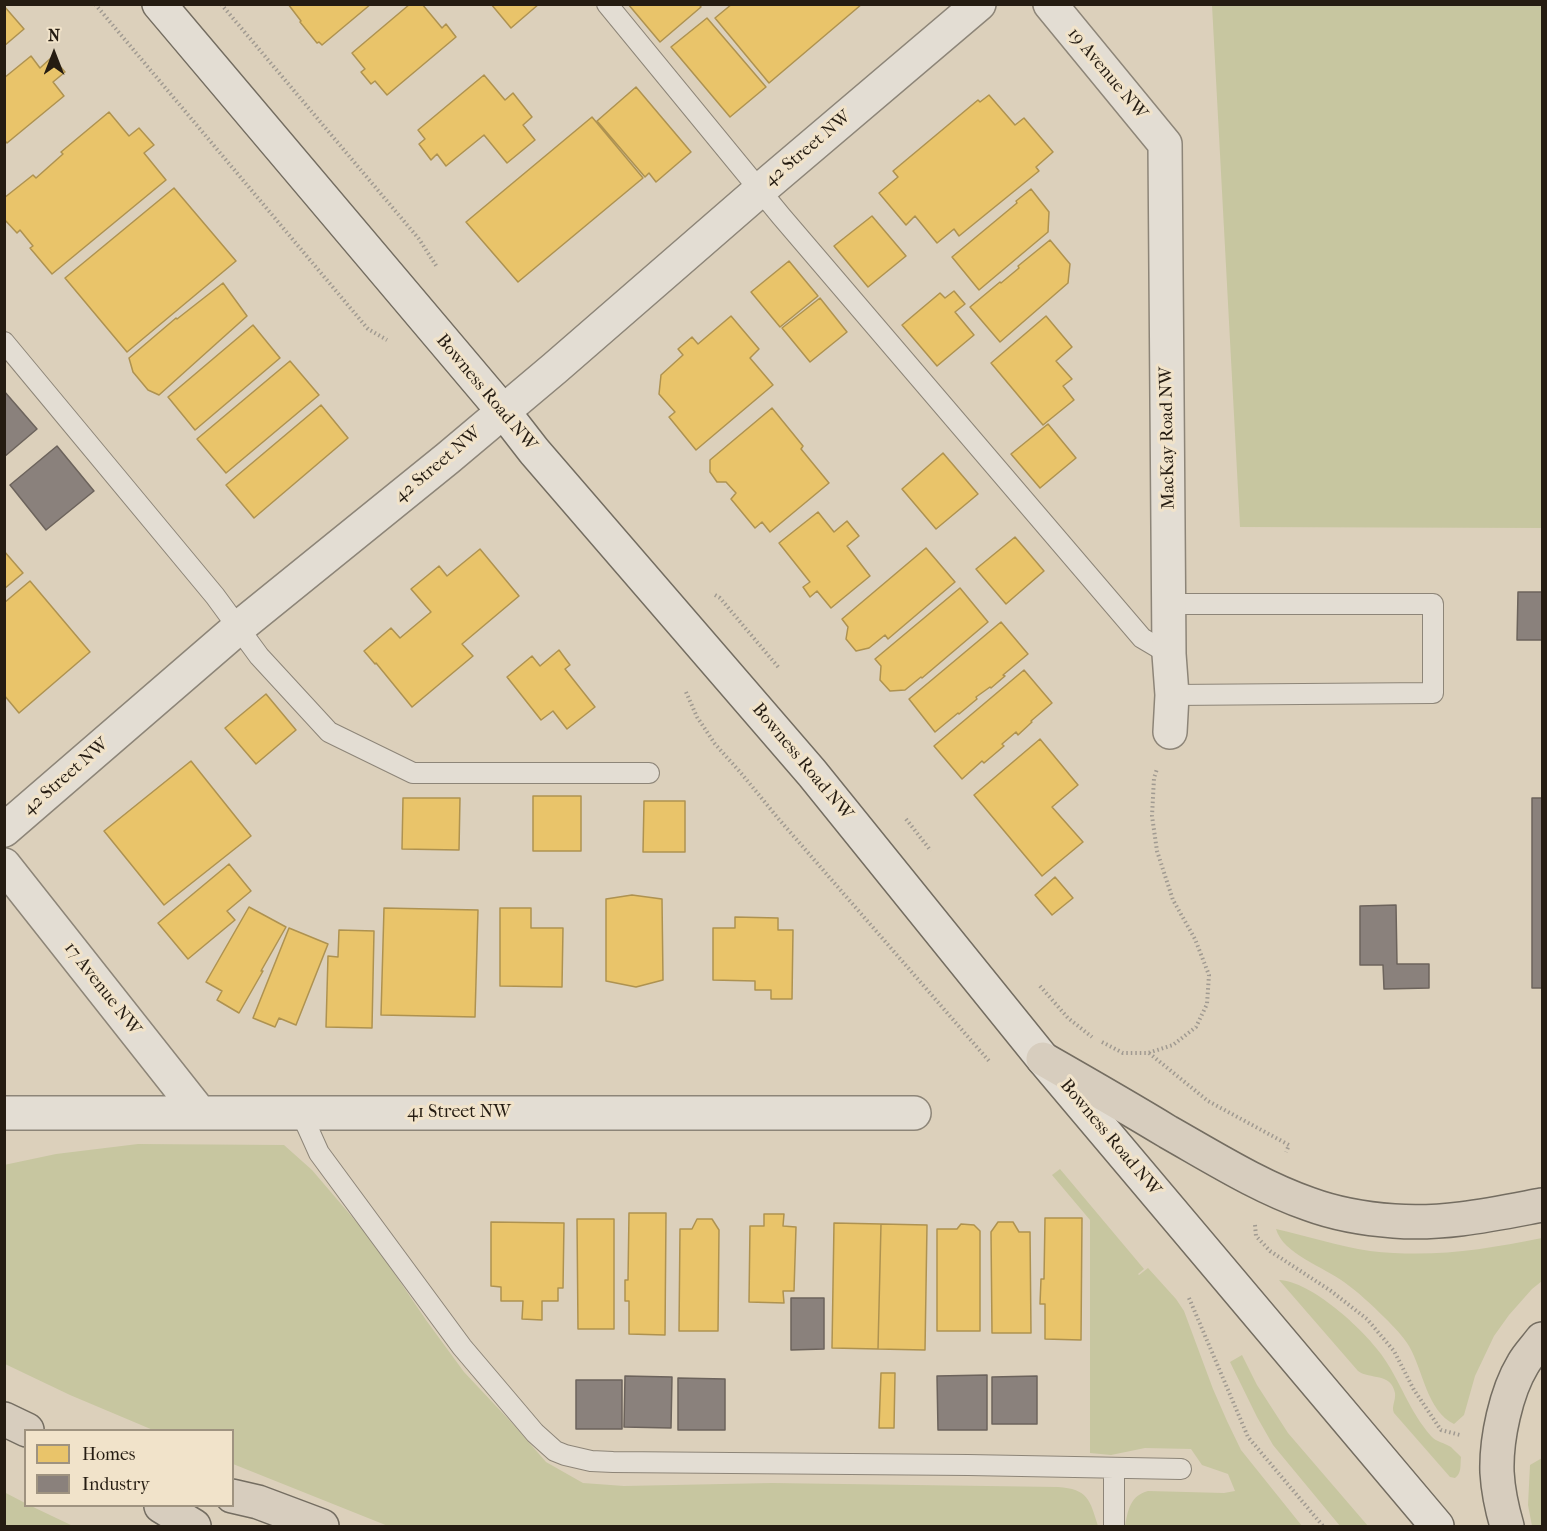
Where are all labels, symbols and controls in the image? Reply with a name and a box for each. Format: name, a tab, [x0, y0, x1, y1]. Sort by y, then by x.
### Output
north arrow	[24, 24, 84, 84]
street label: 19 Avenue NW	[1062, 24, 1152, 124]
text: N	[48, 26, 60, 45]
street label: 42 Street NW	[760, 107, 856, 191]
street label: Bowness Road NW	[431, 330, 541, 456]
street label: MacKay Road NW	[1156, 367, 1180, 509]
street label: 42 Street NW	[390, 423, 486, 507]
street label: Bowness Road NW	[747, 699, 857, 825]
street label: 42 Street NW	[19, 734, 113, 820]
street label: 17 Avenue NW	[59, 938, 145, 1040]
street label: Bowness Road NW	[1055, 1075, 1165, 1201]
street label: 41 Street NW	[407, 1102, 511, 1124]
legend	[24, 1429, 234, 1507]
text: Homes	[82, 1444, 136, 1465]
text: Industry	[82, 1474, 150, 1495]

